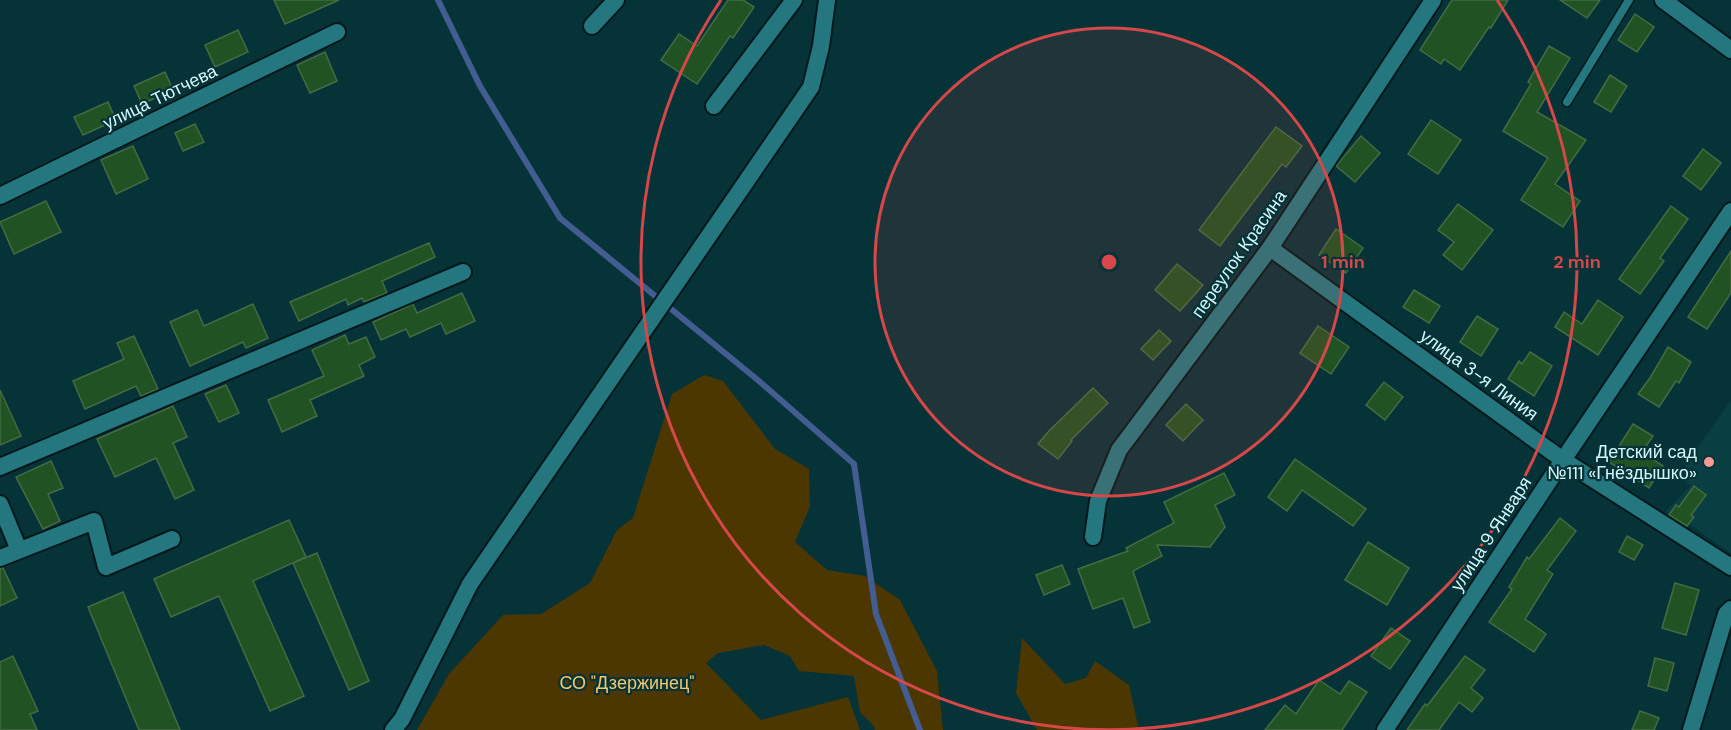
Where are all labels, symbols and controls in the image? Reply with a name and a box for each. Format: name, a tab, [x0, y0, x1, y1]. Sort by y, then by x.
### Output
street label: улица Тютчева	[99, 58, 222, 135]
street label: переулок Красина	[1186, 184, 1293, 323]
text: 1 min	[1321, 250, 1365, 274]
text: 2 min	[1553, 250, 1601, 274]
centre of rings	[1099, 252, 1119, 272]
street label: улица 3-я Линия	[1415, 324, 1543, 426]
place label: Детский сад №111 «Гнёздышко»	[1547, 440, 1697, 485]
marker: Детский сад №111 «Гнёздышко»	[1702, 455, 1716, 469]
street label: улица 9 Января	[1445, 472, 1537, 596]
park label: СО "Дзержинец"	[559, 671, 695, 695]

